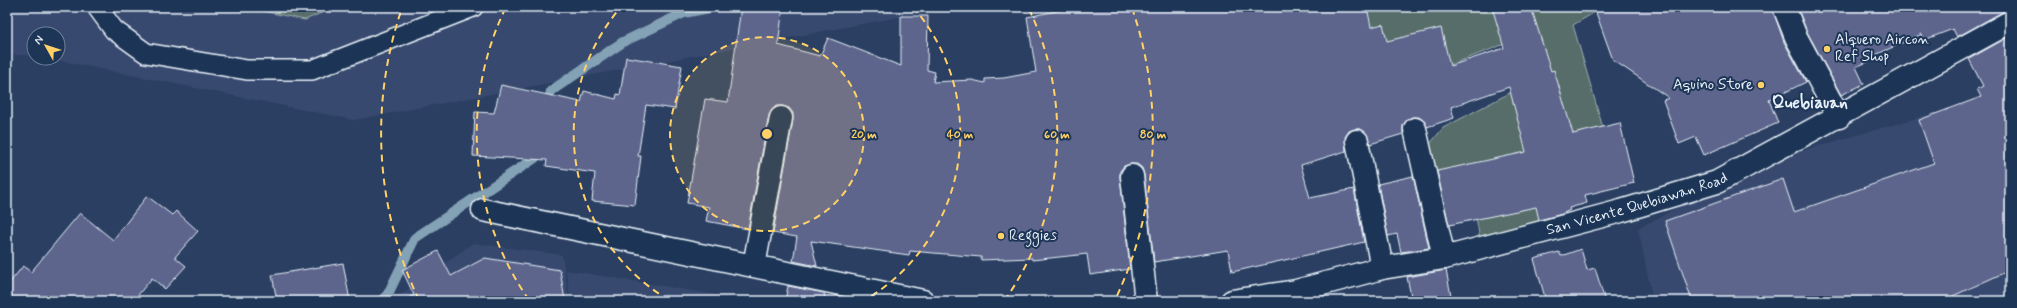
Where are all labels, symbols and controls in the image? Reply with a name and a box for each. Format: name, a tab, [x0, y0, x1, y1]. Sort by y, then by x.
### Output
north arrow	[26, 26, 66, 66]
place label: Alquero Aircon Ref Shop	[1835, 30, 1930, 67]
text: N	[31, 33, 47, 48]
marker: Alquero Aircon Ref Shop	[1822, 44, 1832, 54]
place label: Aquino Store	[1673, 75, 1753, 95]
marker: Aquino Store	[1756, 80, 1766, 90]
district label: Quebiauan	[1772, 92, 1848, 114]
centre of rings	[760, 127, 774, 141]
text: 20 m	[851, 127, 877, 143]
text: 40 m	[947, 127, 974, 143]
text: 60 m	[1044, 127, 1070, 143]
text: 80 m	[1140, 127, 1167, 143]
street label: San Vicente Quebiawan Road	[1544, 168, 1732, 240]
place label: Reggies	[1009, 226, 1057, 247]
marker: Reggies	[996, 231, 1006, 241]

